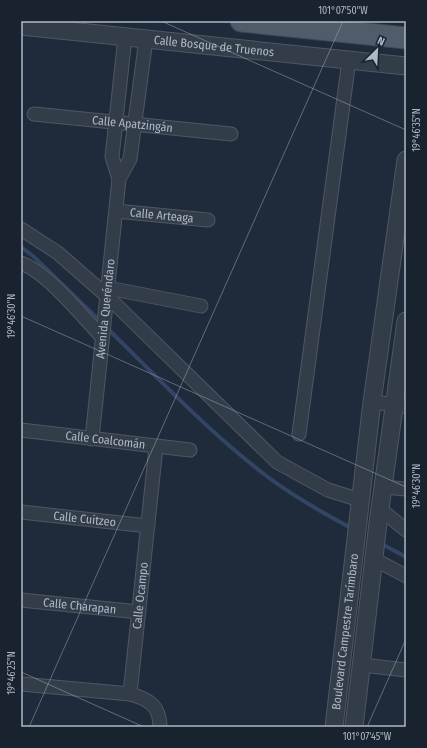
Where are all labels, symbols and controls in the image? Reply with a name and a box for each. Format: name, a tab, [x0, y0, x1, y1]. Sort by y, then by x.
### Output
text: 101°07'50"W	[318, 5, 368, 17]
north arrow	[357, 30, 397, 70]
street label: Calle Bosque de Truenos	[153, 33, 275, 59]
text: N	[375, 34, 387, 49]
text: 19°46'35"N	[411, 108, 423, 152]
street label: Calle Apatzingán	[92, 113, 173, 135]
street label: Calle Arteaga	[129, 205, 194, 226]
street label: Avenida Queréndaro	[93, 258, 118, 359]
text: 19°46'30"N	[6, 294, 18, 338]
street label: Calle Coalcomán	[65, 428, 146, 452]
text: 19°46'30"N	[411, 464, 423, 508]
street label: Calle Cuitzeo	[53, 509, 117, 529]
street label: Boulevard Campestre Tarímbaro	[329, 553, 361, 711]
street label: Calle Ocampo	[130, 561, 151, 630]
street label: Calle Charapan	[43, 595, 117, 617]
text: 19°46'25"N	[6, 651, 18, 695]
text: 101°07'45"W	[343, 731, 392, 743]

